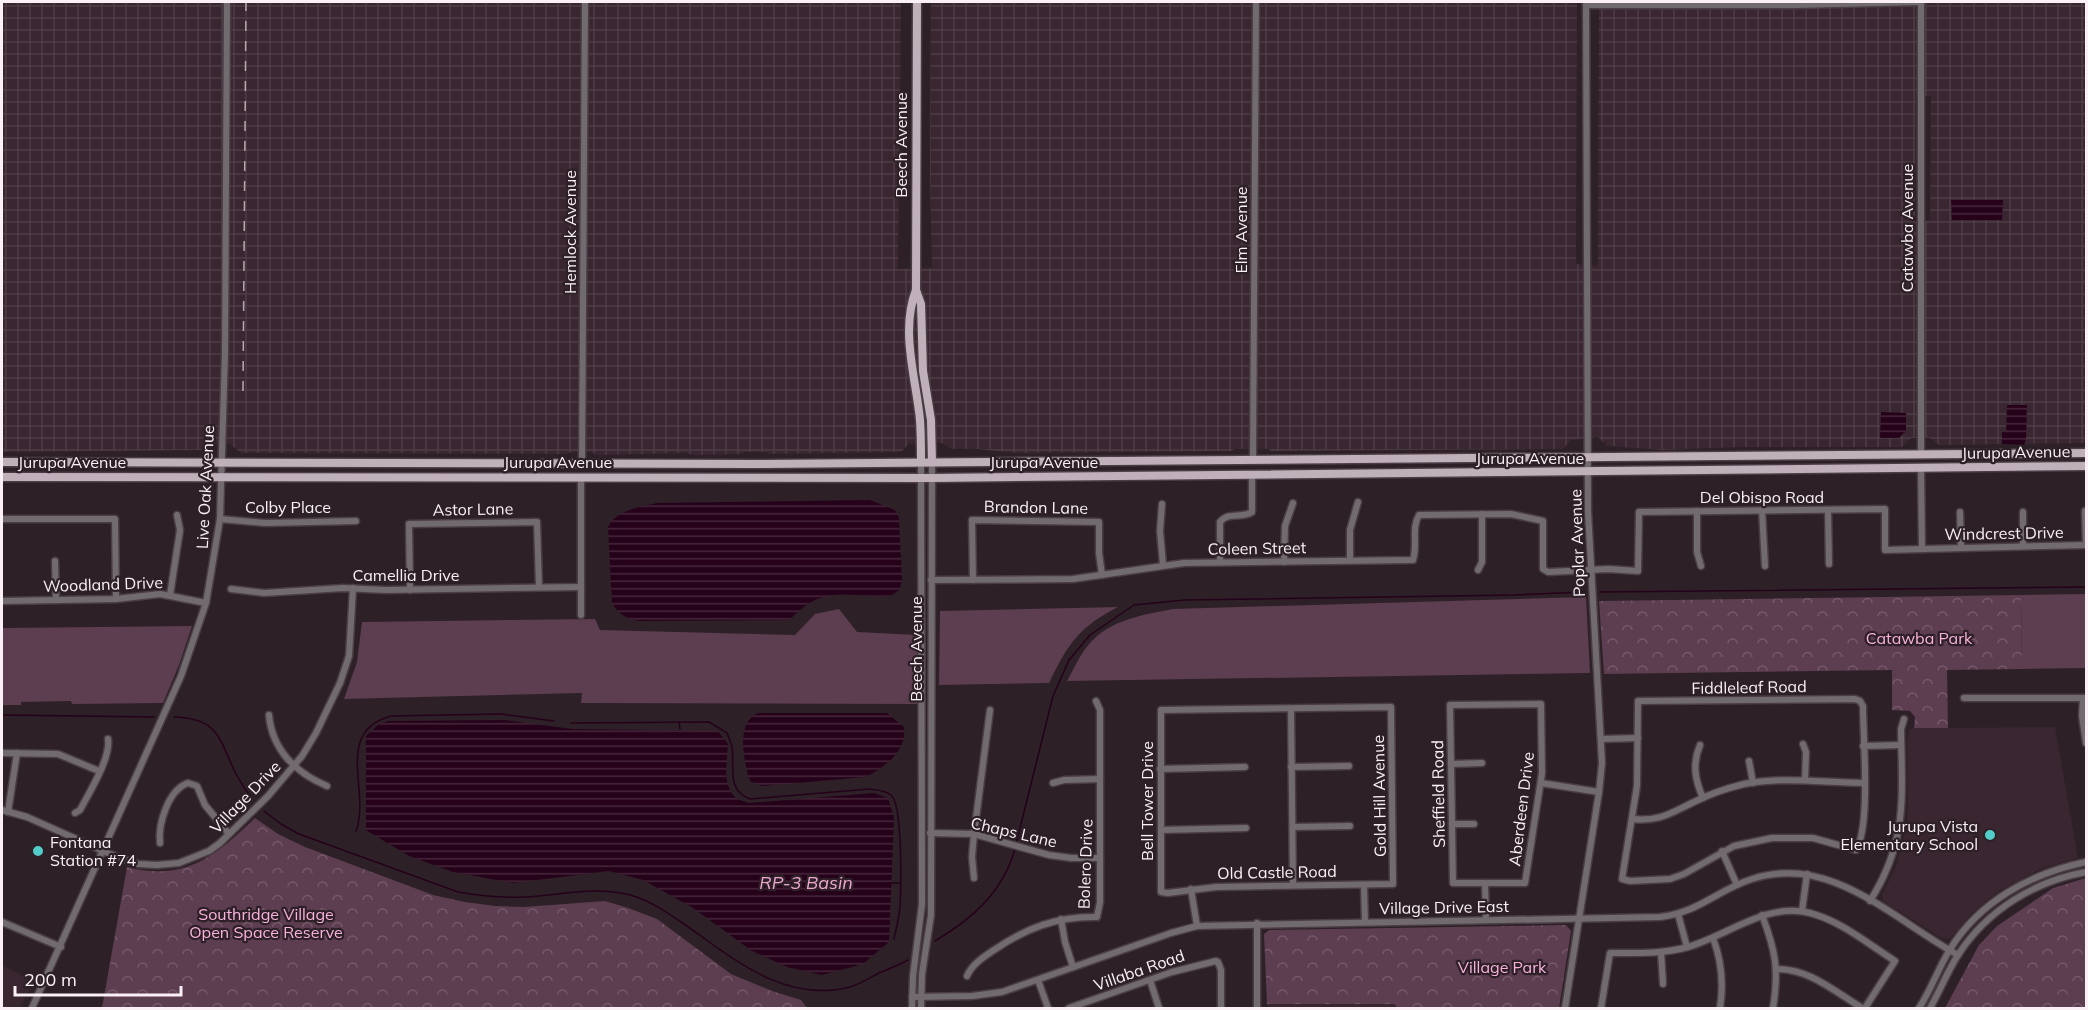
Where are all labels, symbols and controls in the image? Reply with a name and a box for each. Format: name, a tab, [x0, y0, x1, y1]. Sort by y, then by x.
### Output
street label: Beech Avenue	[891, 92, 911, 198]
street label: Catawba Avenue	[1897, 164, 1917, 292]
street label: Hemlock Avenue	[560, 170, 580, 294]
street label: Elm Avenue	[1231, 186, 1251, 274]
street label: Live Oak Avenue	[192, 425, 218, 549]
street label: Jurupa Avenue	[1962, 441, 2070, 463]
street label: Jurupa Avenue	[1476, 448, 1584, 468]
street label: Jurupa Avenue	[18, 452, 126, 472]
street label: Jurupa Avenue	[504, 452, 612, 472]
street label: Jurupa Avenue	[990, 452, 1098, 472]
street label: Del Obispo Road	[1700, 487, 1824, 507]
street label: Poplar Avenue	[1565, 489, 1589, 597]
street label: Brandon Lane	[984, 496, 1088, 518]
street label: Colby Place	[245, 497, 331, 517]
street label: Astor Lane	[433, 498, 513, 520]
street label: Windcrest Drive	[1944, 522, 2064, 544]
street label: Coleen Street	[1208, 537, 1307, 559]
street label: Camellia Drive	[353, 565, 459, 585]
street label: Woodland Drive	[43, 572, 163, 596]
street label: Beech Avenue	[906, 596, 926, 702]
park label: Catawba Park	[1866, 628, 1973, 648]
street label: Fiddleleaf Road	[1691, 676, 1807, 698]
street label: Gold Hill Avenue	[1368, 735, 1390, 857]
street label: Sheffield Road	[1427, 740, 1449, 848]
street label: Bell Tower Drive	[1137, 741, 1157, 861]
street label: Aberdeen Drive	[1504, 751, 1538, 867]
street label: Village Drive	[205, 756, 285, 838]
street label: Chaps Lane	[969, 812, 1059, 852]
place label: Jurupa Vista Elementary School	[1840, 816, 1978, 854]
street label: Bolero Drive	[1073, 819, 1097, 909]
marker: Jurupa Vista Elementary School	[1983, 828, 1997, 842]
place label: Fontana Station #74	[50, 832, 136, 870]
marker: Fontana Station #74	[31, 844, 45, 858]
street label: Old Castle Road	[1217, 861, 1337, 883]
water label: RP-3 Basin	[759, 871, 853, 894]
street label: Village Drive East	[1379, 896, 1510, 918]
park label: Southridge Village Open Space Reserve	[189, 904, 343, 942]
street label: Villaba Road	[1091, 945, 1187, 995]
park label: Village Park	[1458, 957, 1547, 977]
scale bar	[15, 959, 182, 997]
text: 200 m	[24, 968, 77, 991]

